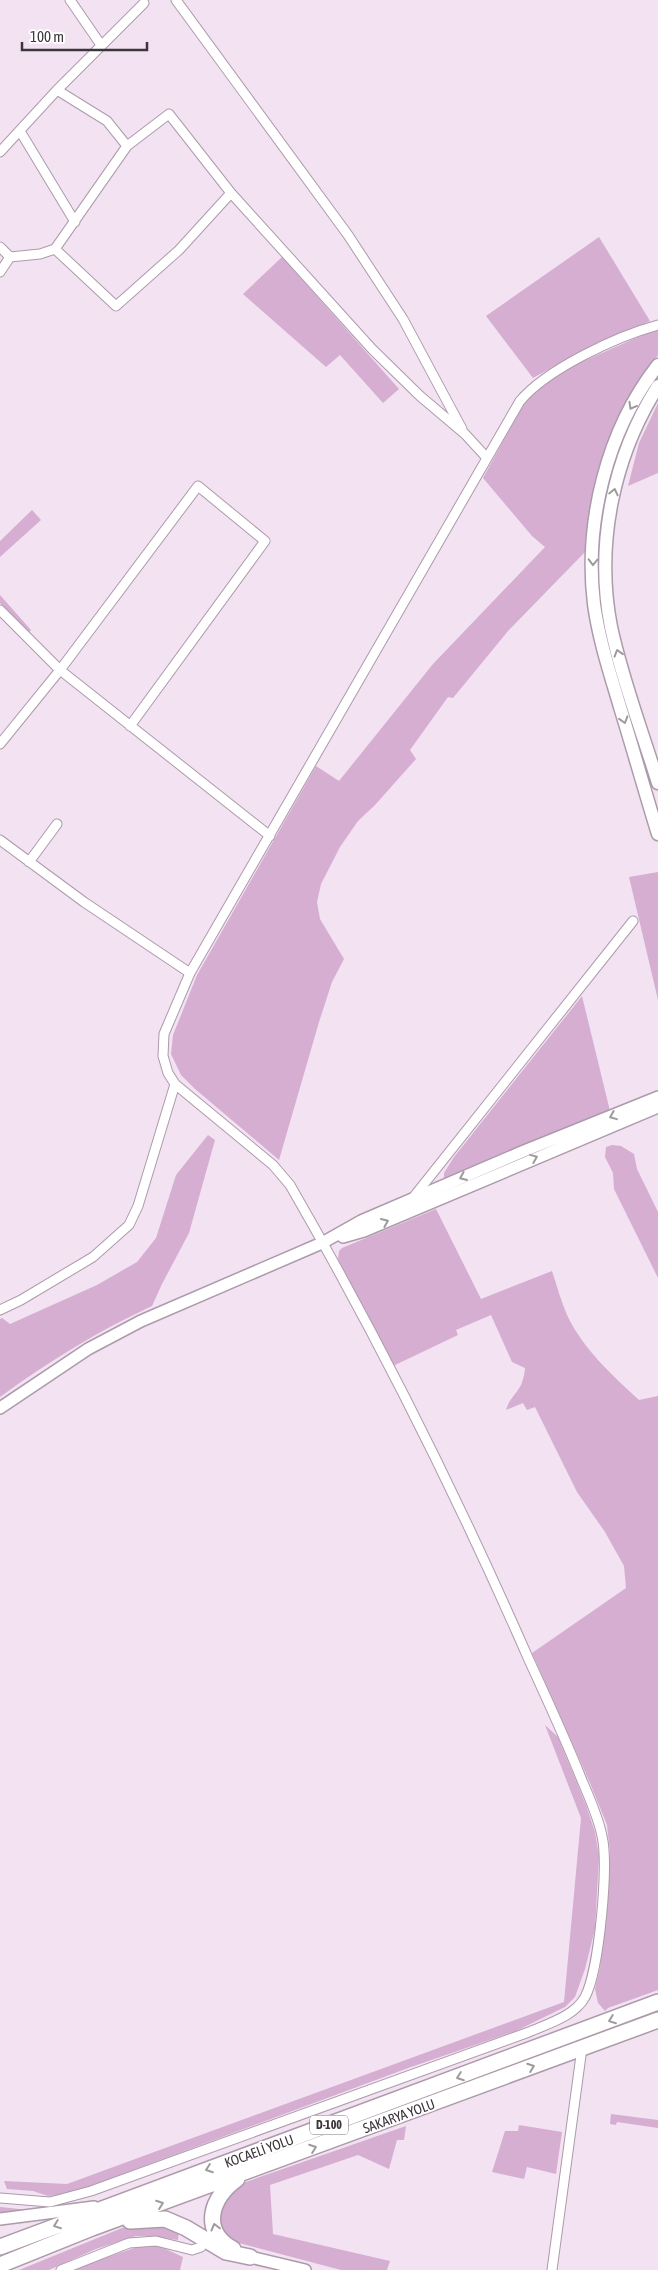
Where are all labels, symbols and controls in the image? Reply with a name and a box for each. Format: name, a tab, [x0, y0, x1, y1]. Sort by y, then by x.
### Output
scale bar	[22, 20, 148, 52]
text: 100 m	[30, 28, 64, 45]
one-way arrow	[628, 400, 638, 409]
one-way arrow	[608, 488, 619, 497]
one-way arrow	[588, 558, 598, 566]
one-way arrow	[613, 649, 623, 657]
one-way arrow	[618, 716, 628, 724]
one-way arrow	[609, 1109, 618, 1120]
one-way arrow	[529, 1154, 538, 1165]
one-way arrow	[459, 1171, 468, 1182]
one-way arrow	[380, 1218, 389, 1228]
one-way arrow	[609, 2014, 617, 2024]
one-way arrow	[526, 2063, 534, 2073]
one-way arrow	[456, 2071, 465, 2081]
street label: SAKARYA YOLU	[361, 2096, 437, 2136]
road number: D-100	[310, 2116, 348, 2134]
street label: KOCAELİ YOLU	[222, 2131, 296, 2171]
one-way arrow	[308, 2144, 316, 2154]
one-way arrow	[205, 2163, 214, 2173]
one-way arrow	[155, 2200, 164, 2210]
one-way arrow	[53, 2219, 62, 2230]
one-way arrow	[211, 2223, 221, 2231]

